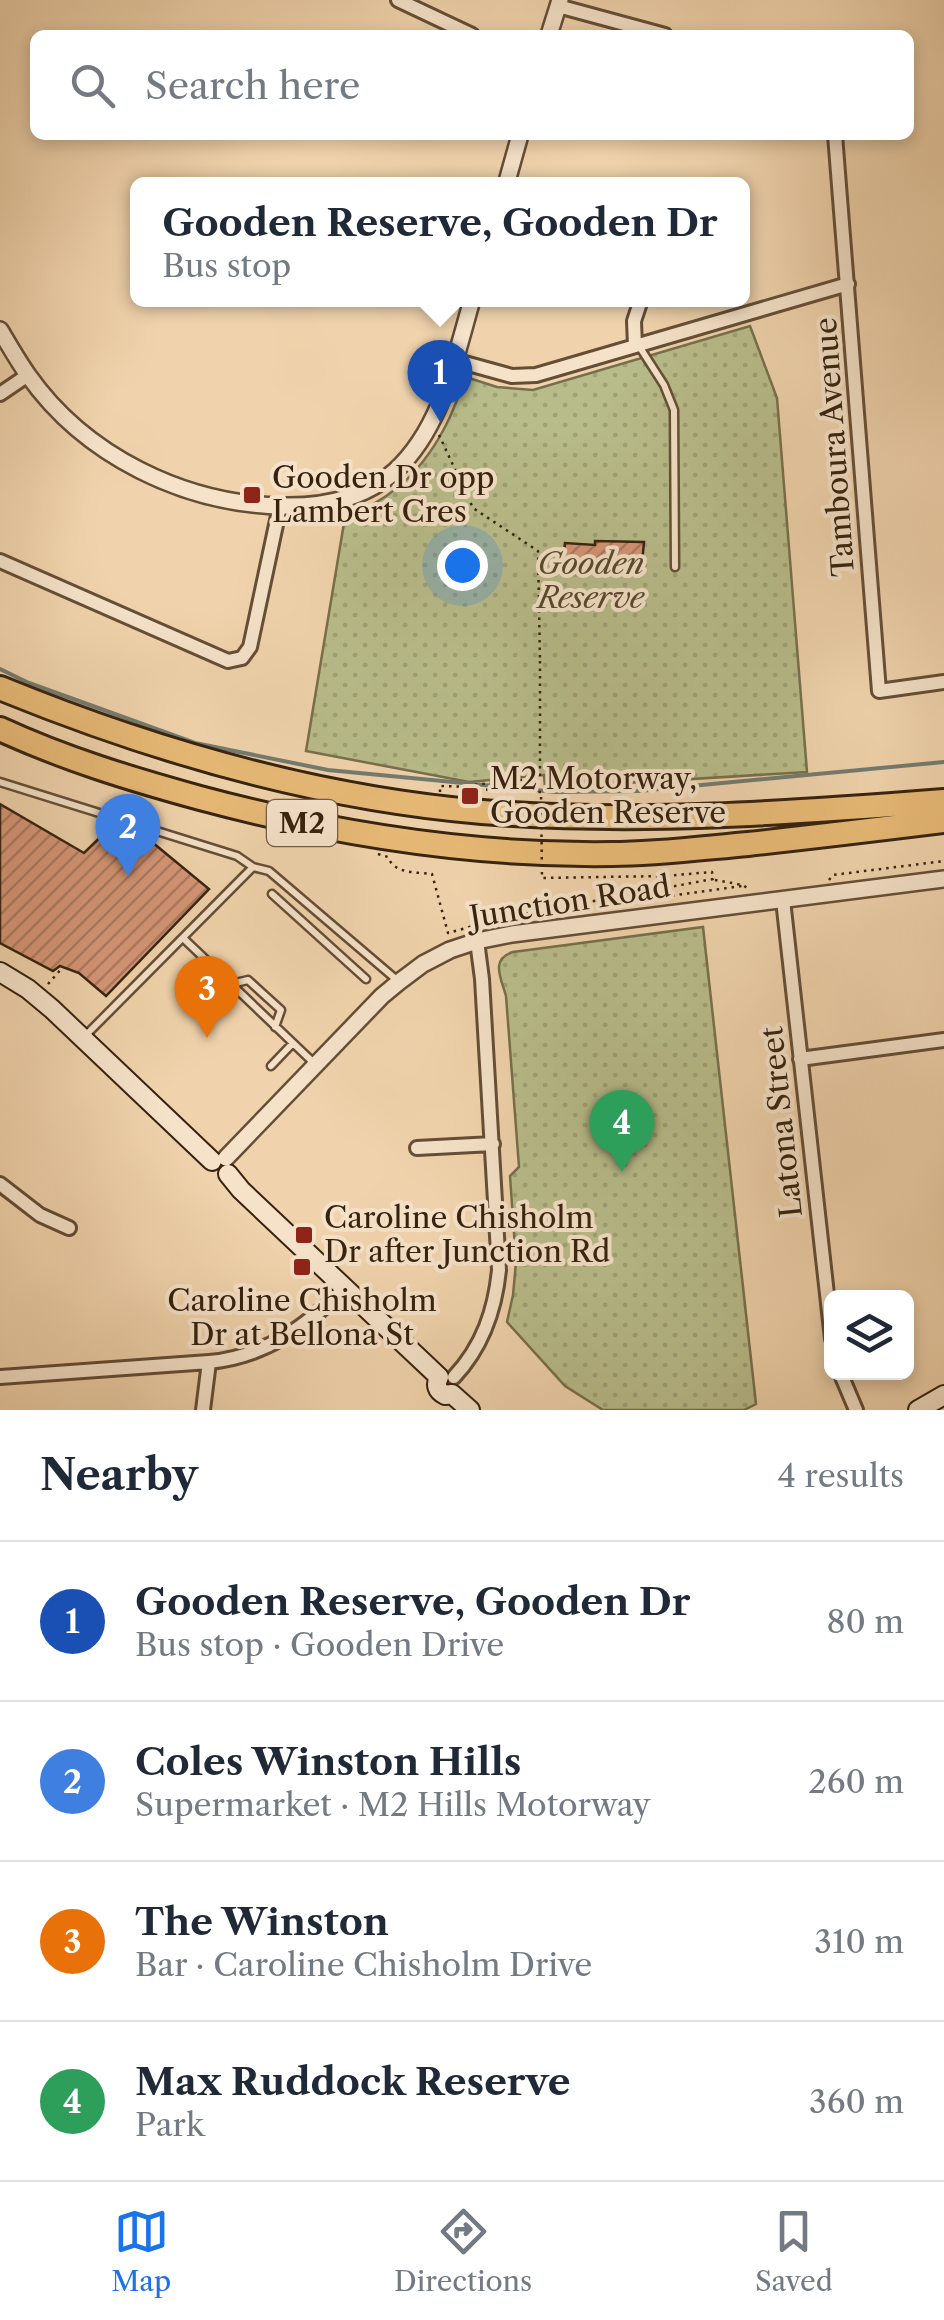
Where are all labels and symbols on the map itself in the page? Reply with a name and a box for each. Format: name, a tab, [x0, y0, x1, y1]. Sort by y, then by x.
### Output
street label: Tamboura Avenue	[807, 316, 862, 578]
pin: 1	[408, 340, 472, 422]
place label: Gooden Dr opp Lambert Cres	[272, 459, 495, 530]
marker: Gooden Dr opp Lambert Cres	[241, 484, 263, 506]
your location	[437, 540, 488, 591]
park label: Gooden Reserve	[536, 545, 646, 616]
place label: M2 Motorway, Gooden Reserve	[490, 760, 726, 831]
marker: M2 Motorway, Gooden Reserve	[459, 785, 481, 807]
pin: 2	[96, 794, 160, 876]
road number: M2	[267, 800, 337, 846]
street label: Junction Road	[463, 867, 673, 936]
pin: 3	[174, 956, 240, 1038]
street label: Latona Street	[753, 1024, 810, 1219]
pin: 4	[590, 1090, 654, 1172]
place label: Caroline Chisholm Dr after Junction Rd	[324, 1199, 610, 1270]
marker: Caroline Chisholm Dr after Junction Rd	[293, 1224, 315, 1246]
marker: Caroline Chisholm Dr at Bellona St	[291, 1256, 313, 1278]
place label: Caroline Chisholm Dr at Bellona St	[167, 1282, 437, 1353]

